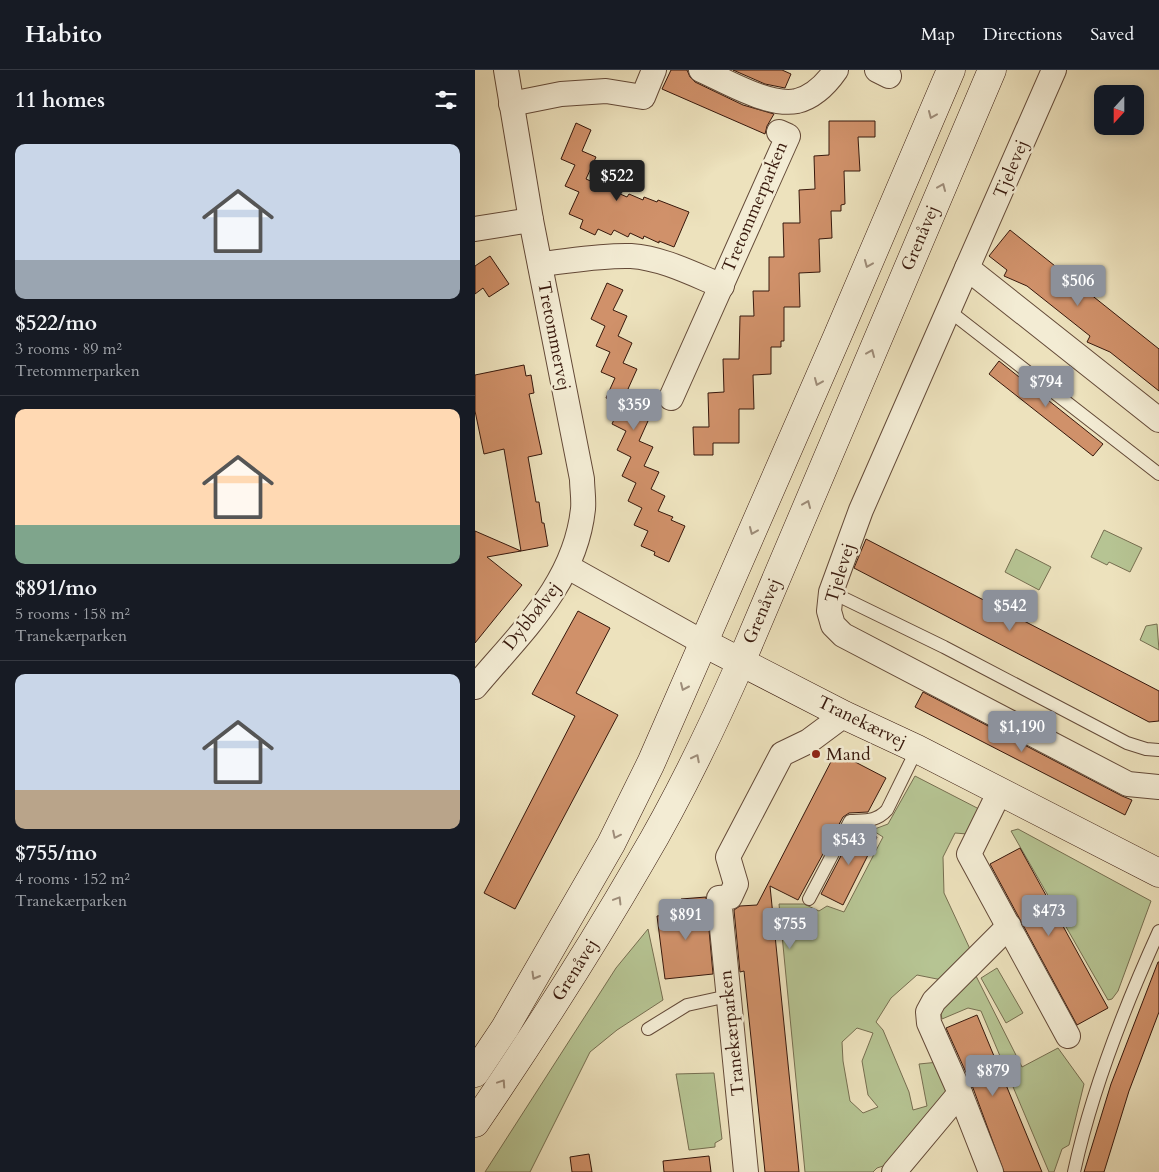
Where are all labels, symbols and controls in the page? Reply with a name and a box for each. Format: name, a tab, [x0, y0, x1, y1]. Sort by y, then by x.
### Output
text: Habito	[25, 18, 102, 51]
text: Map	[921, 22, 955, 47]
text: Directions	[983, 22, 1062, 47]
text: Saved	[1090, 22, 1134, 47]
north arrow	[1094, 85, 1144, 135]
map controls	[1094, 85, 1144, 135]
text: 11 homes	[15, 86, 105, 115]
icon: filters	[432, 86, 460, 114]
one-way arrow	[927, 110, 938, 119]
street label: Tjelevej	[987, 136, 1035, 202]
street label: Tretommerparken	[716, 137, 794, 277]
pin: $522	[587, 160, 647, 202]
text: $522	[601, 165, 633, 187]
icon: home	[193, 176, 283, 266]
one-way arrow	[935, 183, 946, 192]
street label: Grenåvej	[895, 201, 945, 275]
one-way arrow	[864, 259, 875, 268]
pin: $506	[1048, 264, 1108, 307]
text: $506	[1062, 270, 1094, 292]
street label: Tretommervej	[531, 279, 577, 393]
text: $522/mo	[15, 309, 97, 338]
text: 3 rooms · 89 m²	[15, 338, 122, 360]
one-way arrow	[865, 349, 876, 358]
text: Tretommerparken	[15, 360, 140, 382]
pin: $794	[1016, 366, 1076, 408]
text: $794	[1030, 371, 1062, 393]
one-way arrow	[813, 377, 824, 386]
pin: $359	[604, 388, 664, 431]
text: $359	[618, 394, 650, 416]
icon: home	[193, 442, 283, 532]
one-way arrow	[801, 500, 812, 509]
one-way arrow	[749, 526, 760, 535]
street label: Tjelevej	[819, 540, 861, 606]
text: $891/mo	[15, 574, 97, 603]
street label: Grenåvej	[737, 574, 787, 648]
street label: Dybbølvej	[497, 577, 567, 655]
pin: $542	[980, 590, 1040, 632]
text: $542	[994, 595, 1026, 617]
text: 5 rooms · 158 m²	[15, 603, 130, 625]
text: Tranekærparken	[15, 625, 127, 647]
one-way arrow	[680, 682, 691, 691]
street label: Tranekærvej	[813, 690, 911, 754]
icon: home	[193, 707, 283, 797]
pin: $1,190	[981, 710, 1063, 753]
text: $1,190	[999, 716, 1045, 738]
place label: Mand	[826, 742, 871, 767]
marker: Mand	[810, 748, 822, 760]
one-way arrow	[690, 754, 700, 763]
pin: $543	[819, 824, 879, 866]
text: $543	[833, 829, 865, 851]
one-way arrow	[612, 830, 622, 839]
text: $755/mo	[15, 839, 97, 868]
text: 4 rooms · 152 m²	[15, 868, 130, 890]
text: Tranekærparken	[15, 890, 127, 912]
pin: $473	[1019, 894, 1079, 937]
one-way arrow	[611, 897, 621, 906]
pin: $891	[656, 898, 716, 941]
text: $473	[1033, 900, 1065, 922]
text: $891	[670, 904, 702, 926]
pin: $755	[760, 908, 820, 950]
text: $755	[774, 913, 806, 935]
street label: Grenåvej	[546, 934, 604, 1006]
street label: Tranekærparken	[713, 968, 751, 1097]
one-way arrow	[532, 970, 542, 979]
pin: $879	[963, 1054, 1023, 1097]
text: $879	[977, 1060, 1009, 1082]
one-way arrow	[496, 1079, 506, 1088]

